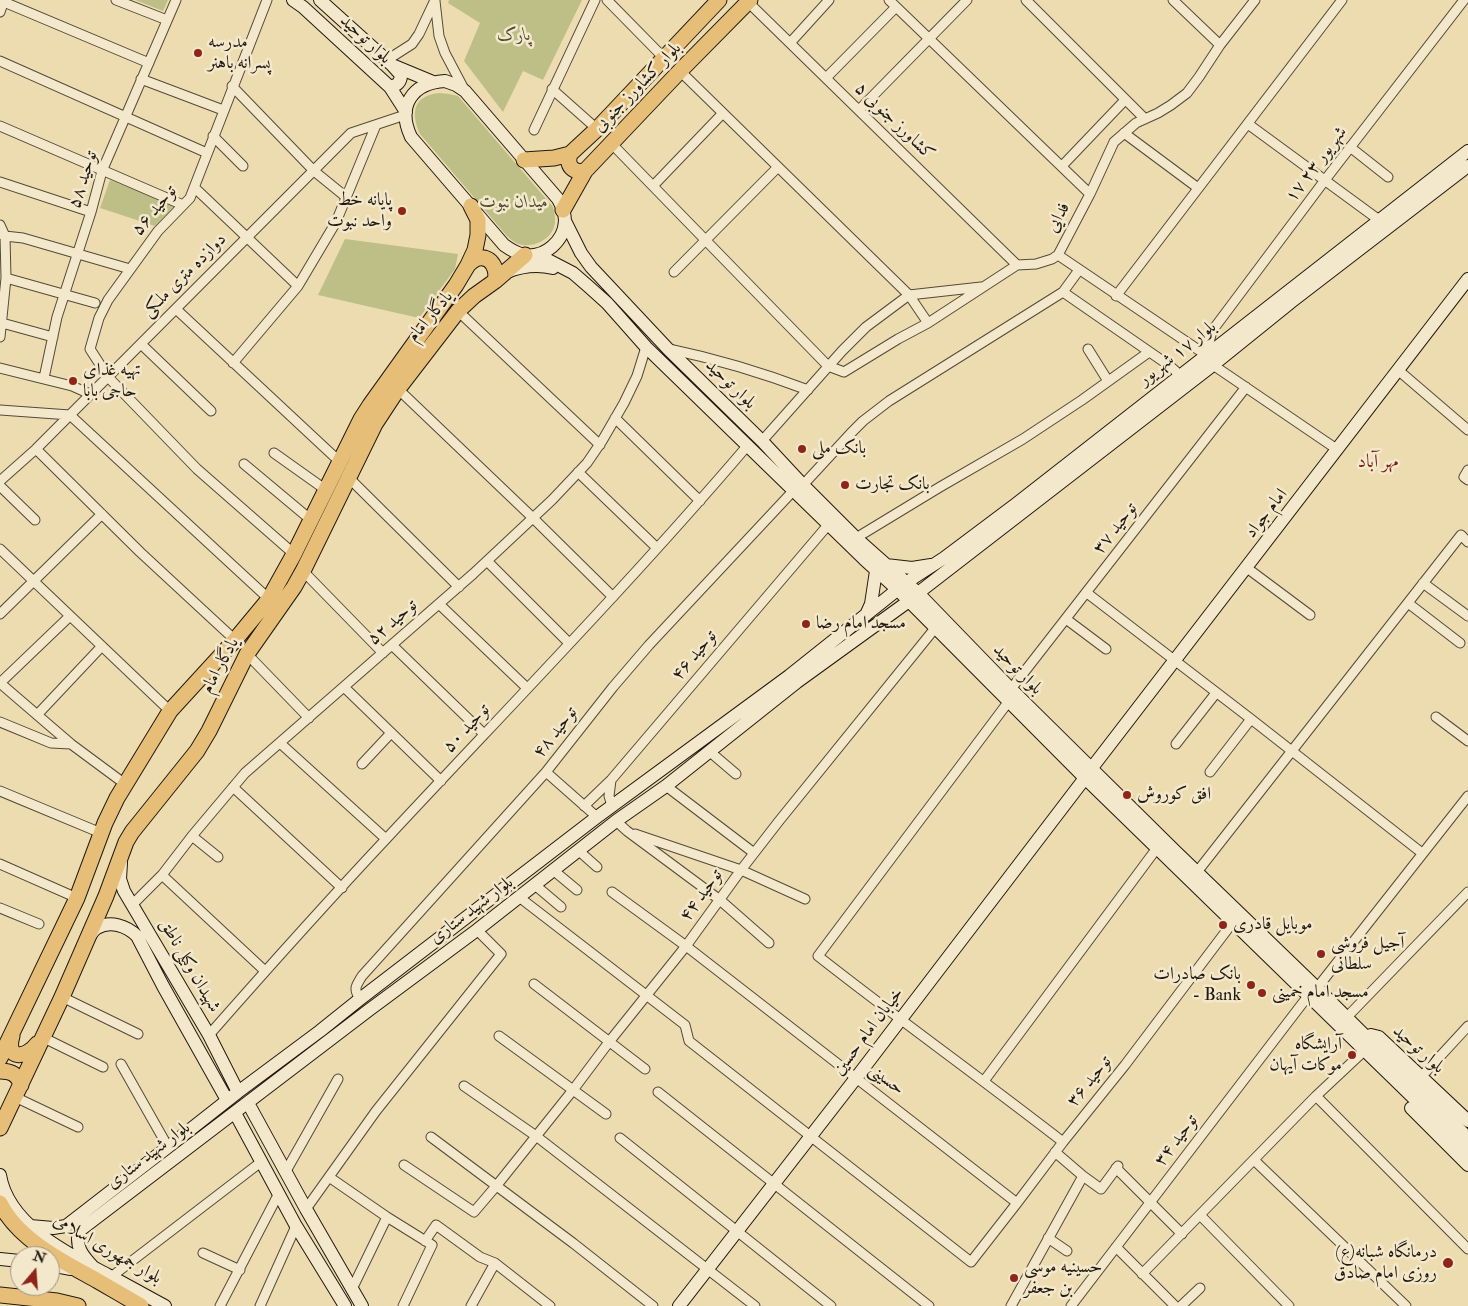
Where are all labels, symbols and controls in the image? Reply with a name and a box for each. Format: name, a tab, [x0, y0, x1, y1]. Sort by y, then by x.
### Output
street label: بلوار توحید	[335, 11, 395, 69]
park label: پارک	[497, 25, 531, 47]
place label: مدرسه پسرانه باهنر	[208, 32, 271, 74]
street label: بلوار کشاورز جنوبی	[590, 38, 686, 138]
marker: مدرسه پسرانه باهنر	[192, 47, 204, 59]
street label: کشاورز جنوبی ۵	[849, 78, 939, 166]
street label: ۱۷ شهریور ۲۳	[1281, 123, 1353, 207]
street label: توحید ۵۸	[65, 149, 103, 211]
street label: توحید ۵۶	[128, 181, 182, 241]
place label: پایانه خط واحد نبوت	[327, 190, 392, 232]
park label: میدان نبوت	[480, 192, 548, 214]
street label: فدایی	[1042, 199, 1076, 237]
marker: پایانه خط واحد نبوت	[396, 205, 408, 217]
street label: دوازده متری ملکی	[138, 229, 232, 323]
street label: یادگار امام	[403, 287, 459, 347]
street label: بلوار ۱۷ شهریور	[1135, 317, 1221, 391]
street label: بلوار توحید	[700, 355, 760, 415]
place label: تهیه غذای حاجی بابا	[83, 360, 141, 402]
marker: تهیه غذای حاجی بابا	[67, 375, 79, 387]
place label: بانک ملی	[812, 438, 866, 460]
marker: بانک ملی	[796, 443, 808, 455]
district label: مهر آباد	[1357, 452, 1399, 474]
place label: بانک تجارت	[855, 474, 930, 496]
marker: بانک تجارت	[839, 479, 851, 491]
street label: امام جواد	[1241, 485, 1293, 543]
street label: توحید ۳۷	[1089, 499, 1143, 559]
street label: توحید ۵۲	[364, 595, 422, 651]
place label: مسجد امام رضا	[816, 613, 906, 635]
marker: مسجد امام رضا	[800, 618, 812, 630]
street label: توحید ۴۶	[668, 626, 722, 686]
street label: یادگار امام	[197, 634, 245, 698]
street label: بلوار توحید	[987, 640, 1047, 700]
street label: توحید ۵۰	[439, 700, 495, 758]
street label: توحید ۴۸	[529, 703, 583, 763]
place label: افق کوروش	[1137, 784, 1211, 806]
marker: افق کوروش	[1121, 789, 1133, 801]
street label: توحید ۴۴	[676, 866, 728, 926]
street label: بلوار شهید ستاری	[426, 872, 518, 950]
place label: موبایل قادری	[1233, 914, 1313, 936]
street label: شهیدان وکیلی ناطق	[154, 915, 224, 1017]
marker: موبایل قادری	[1217, 919, 1229, 931]
place label: آجیل فروشی سلطانی	[1331, 933, 1404, 976]
marker: آجیل فروشی سلطانی	[1315, 948, 1327, 960]
place label: بانک صادرات - Bank	[1153, 964, 1241, 1006]
marker: بانک صادرات - Bank	[1245, 979, 1257, 991]
place label: مسجد امام خمینی	[1272, 982, 1369, 1004]
street label: خیابان امام حسین	[829, 984, 909, 1080]
marker: مسجد امام خمینی	[1256, 987, 1268, 999]
street label: بلوار توحید	[1387, 1021, 1449, 1079]
place label: آرایشگاه موکات آیهان	[1269, 1034, 1342, 1076]
marker: آرایشگاه موکات آیهان	[1346, 1049, 1358, 1061]
street label: توحید ۳۶	[1063, 1052, 1117, 1112]
street label: حسینی	[864, 1059, 908, 1101]
street label: توحید ۳۴	[1151, 1111, 1203, 1171]
street label: بلوار شهید ستاری	[103, 1117, 195, 1195]
street label: بلوار جمهوری اسلامی	[49, 1210, 165, 1290]
place label: (ع)درمانگاه شبانه روزی امام صادق	[1334, 1242, 1437, 1284]
north arrow	[10, 1246, 60, 1296]
text: N	[31, 1247, 48, 1267]
marker: (ع)درمانگاه شبانه روزی امام صادق	[1441, 1256, 1455, 1270]
place label: حسینیه موسی بن جعفر	[1024, 1257, 1102, 1300]
marker: حسینیه موسی بن جعفر	[1008, 1272, 1020, 1284]

